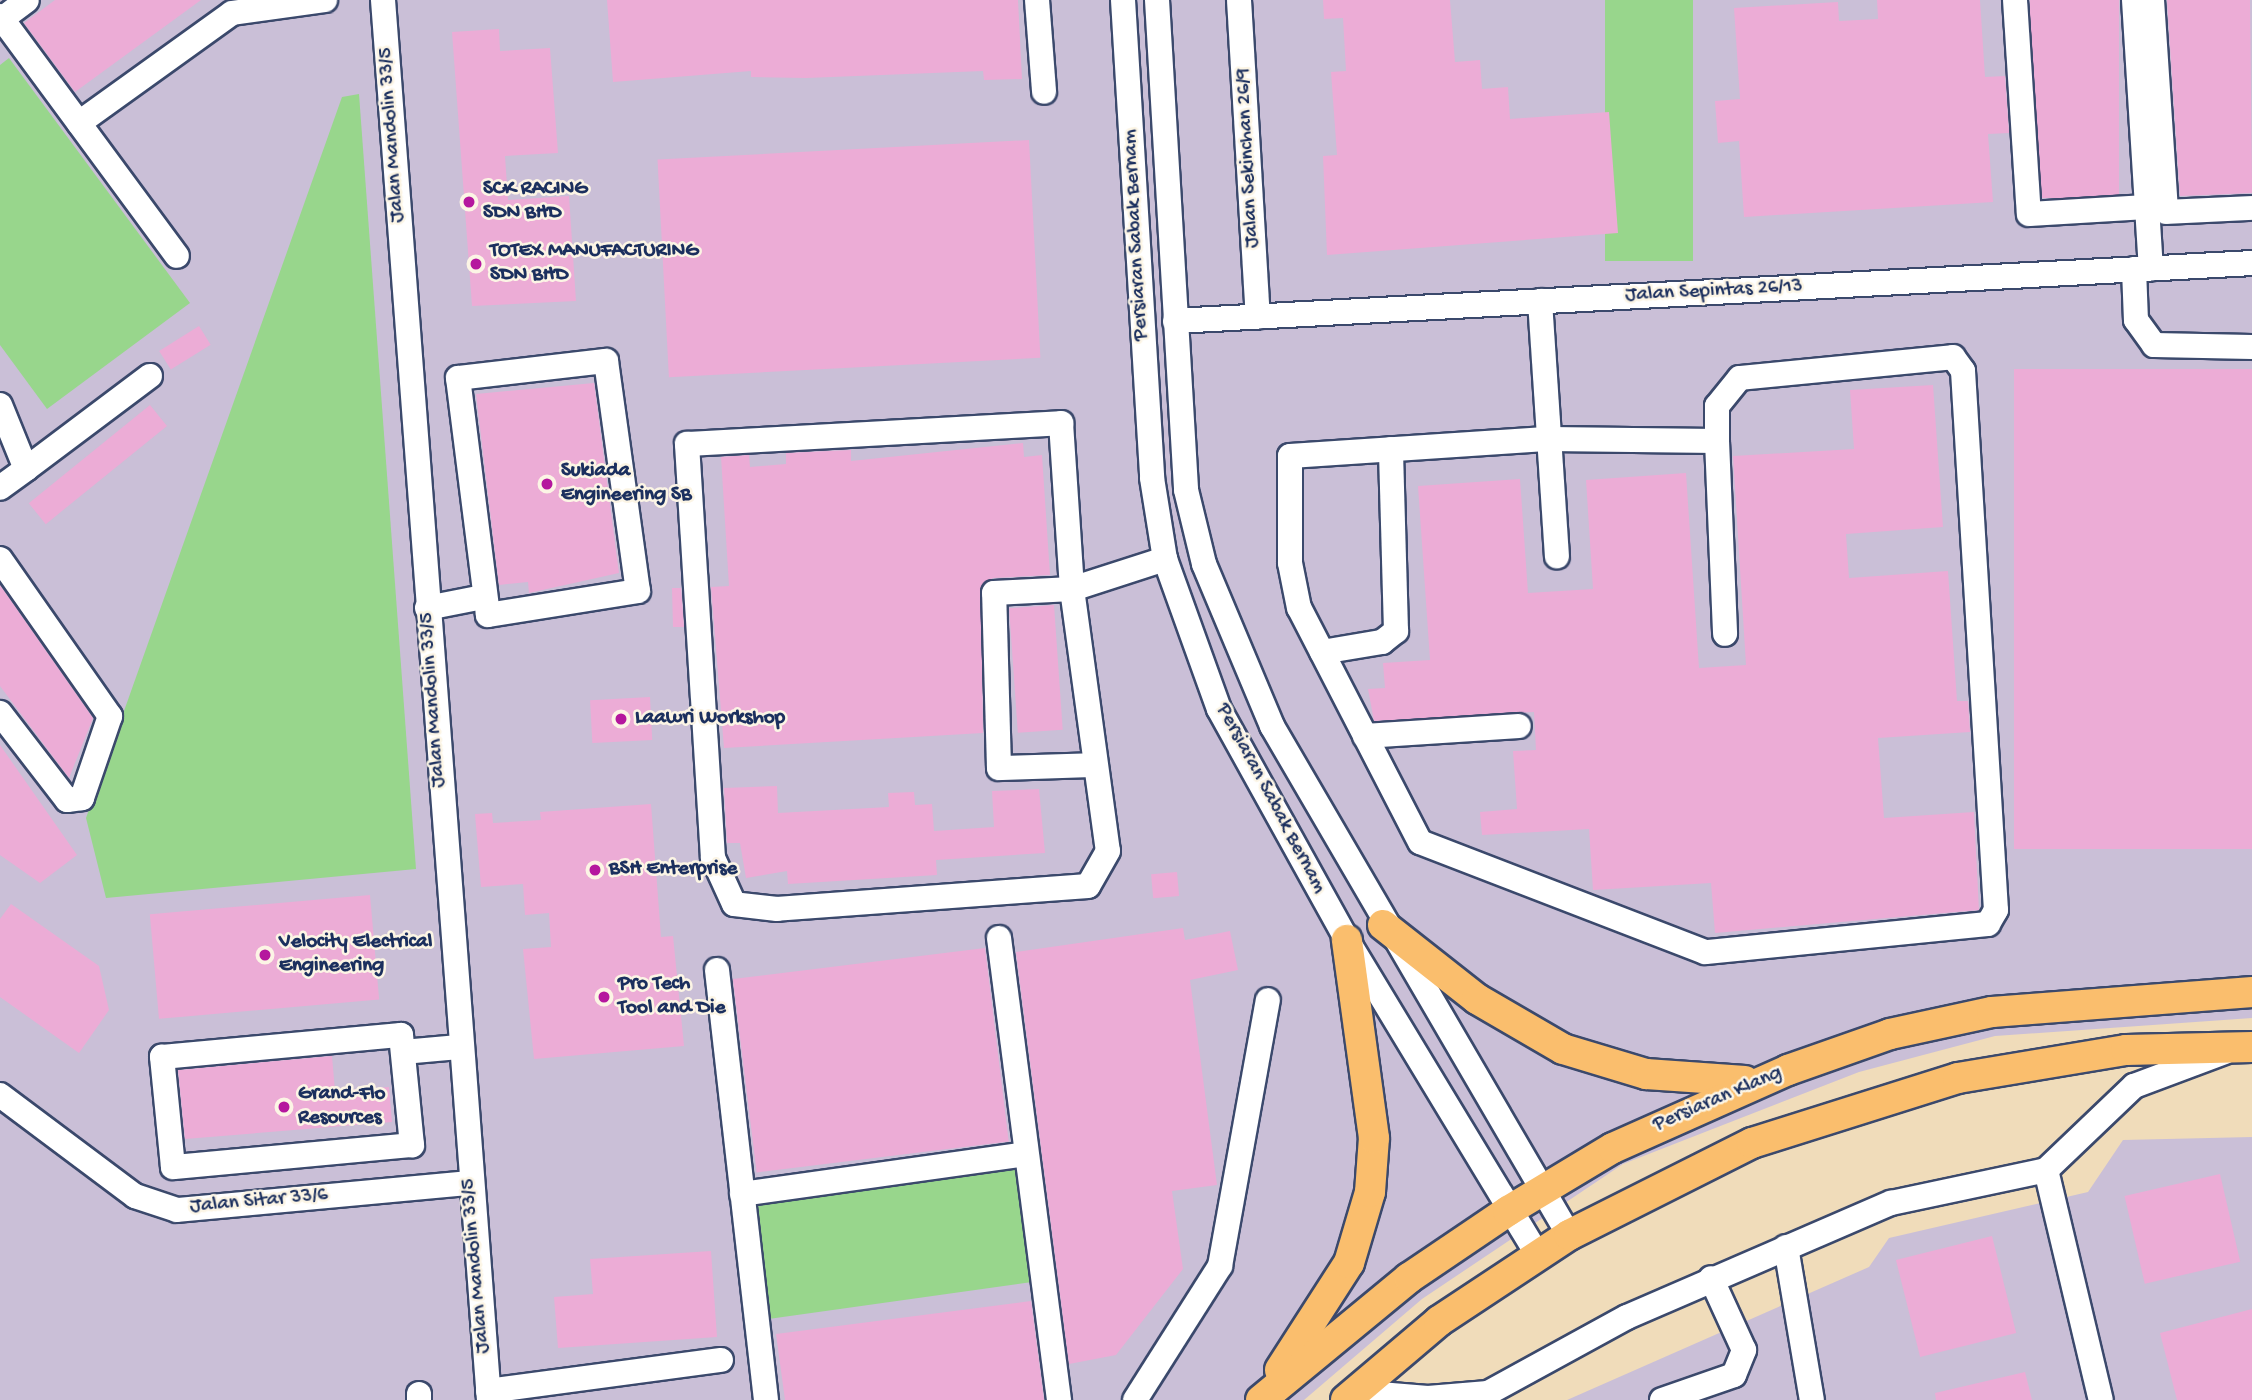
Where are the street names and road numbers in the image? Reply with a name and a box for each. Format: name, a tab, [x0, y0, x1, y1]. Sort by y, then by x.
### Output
street label: Jalan Mandolin 33/5	[374, 47, 412, 223]
street label: Jalan Sekinchan 26/9	[1232, 67, 1266, 249]
street label: Persiaran Sabak Bernam	[1119, 129, 1155, 341]
street label: Jalan Sepintas 26/13	[1625, 275, 1803, 309]
street label: Jalan Mandolin 33/5	[415, 612, 453, 788]
street label: Persiaran Sabak Bernam	[1209, 700, 1331, 898]
street label: Persiaran Klang	[1650, 1062, 1786, 1138]
street label: Jalan Mandolin 33/5	[457, 1178, 497, 1354]
street label: Jalan Sitar 33/6	[189, 1183, 329, 1221]

